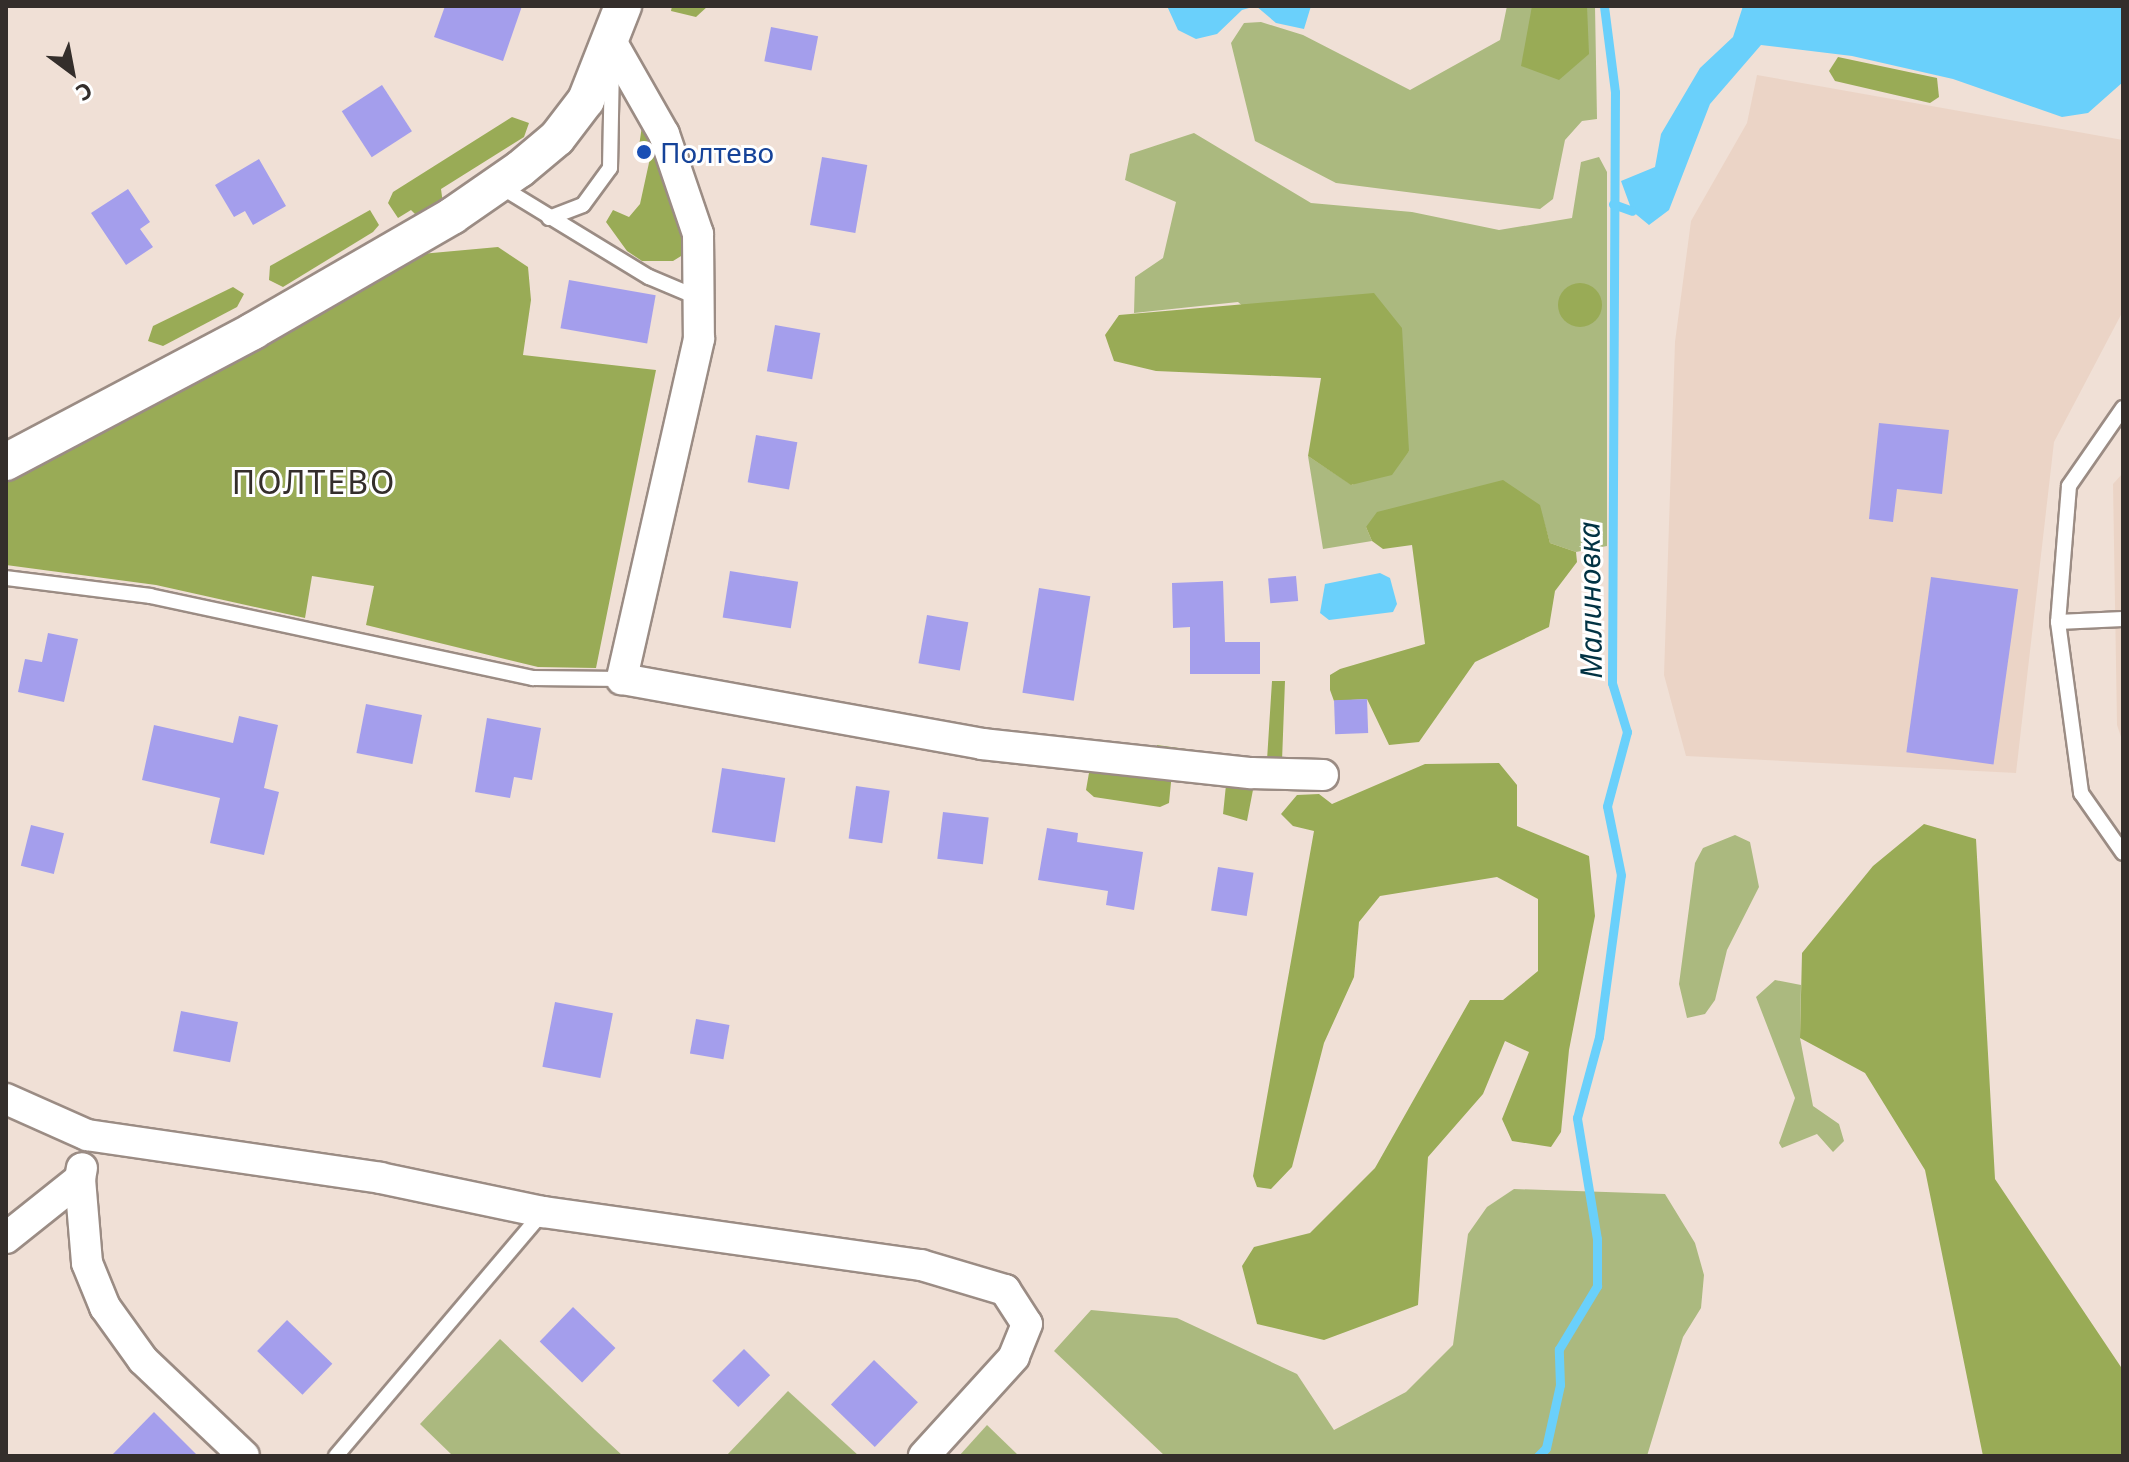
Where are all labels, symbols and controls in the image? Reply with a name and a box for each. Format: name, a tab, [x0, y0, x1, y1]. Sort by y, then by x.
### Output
north arrow	[32, 32, 112, 112]
text: С	[71, 76, 99, 109]
place label: Полтево	[660, 135, 774, 169]
marker: Полтево	[635, 143, 653, 161]
district label: ПОЛТЕВО	[232, 463, 396, 501]
water label: Малиновка	[1571, 521, 1609, 679]

